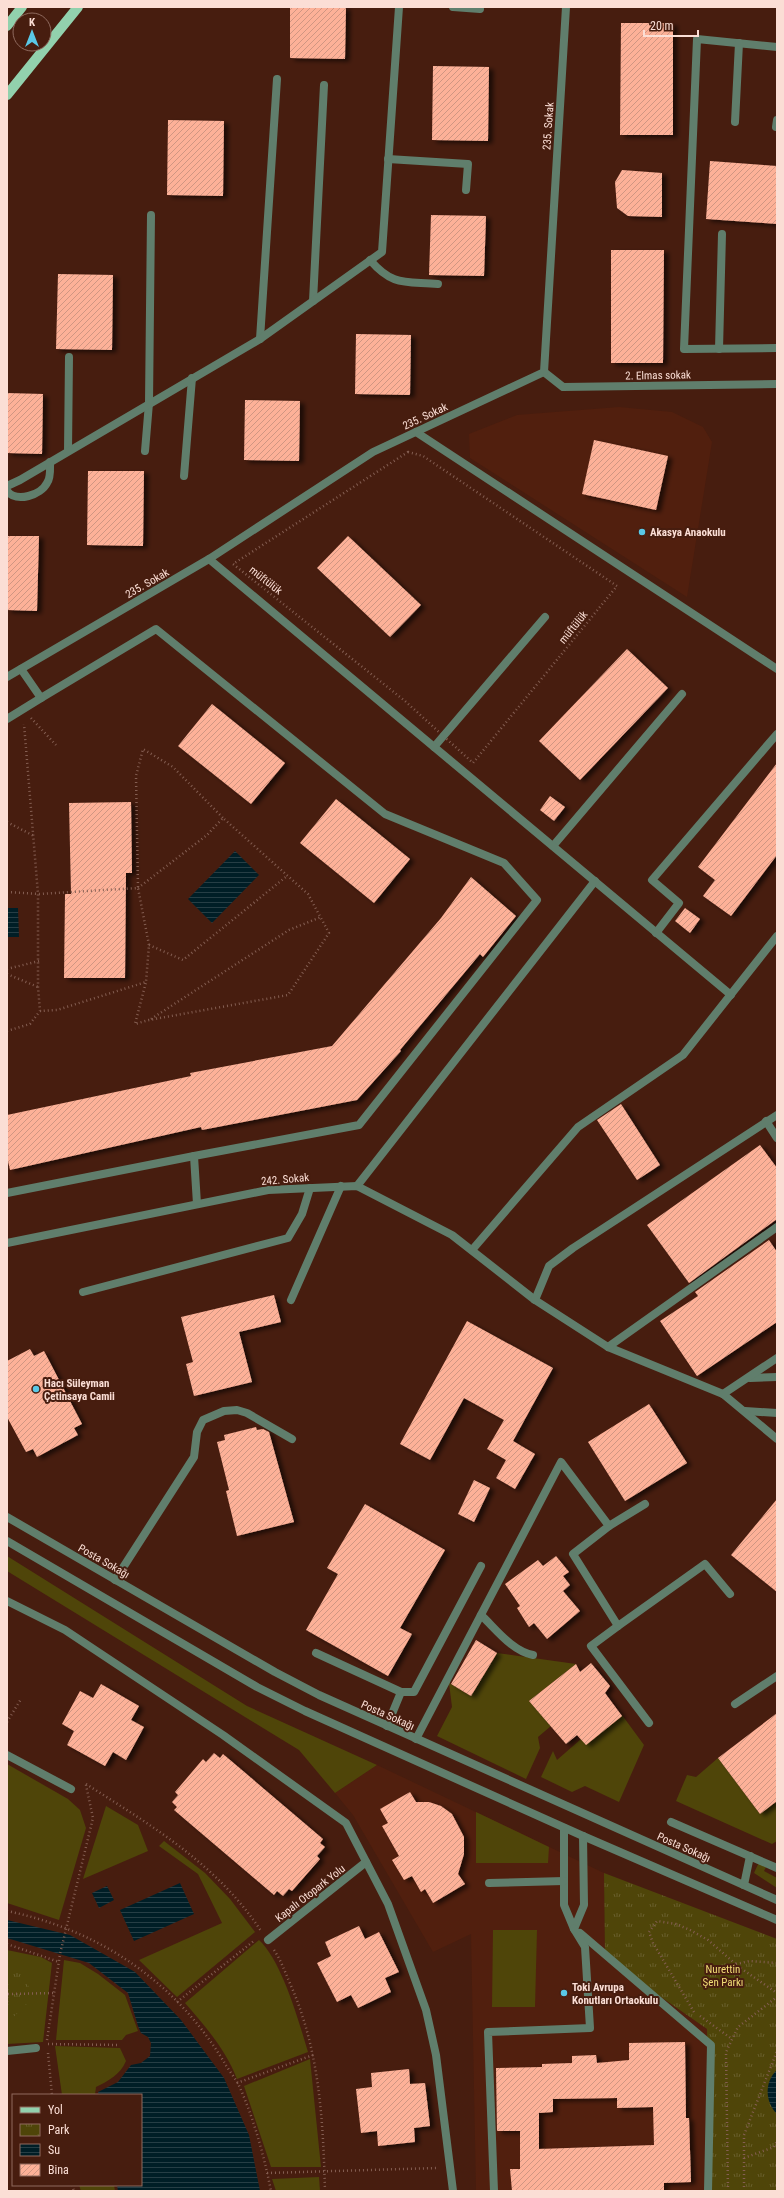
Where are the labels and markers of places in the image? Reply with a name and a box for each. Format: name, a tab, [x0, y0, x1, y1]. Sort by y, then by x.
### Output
place label: Akasya Anaokulu	[650, 526, 726, 539]
marker: Akasya Anaokulu	[637, 527, 647, 537]
place label: Hacı Süleyman Çetinsaya Camii	[44, 1377, 115, 1403]
marker: Hacı Süleyman Çetinsaya Camii	[31, 1384, 41, 1394]
place label: Toki Avrupa Konutları Ortaokulu	[572, 1981, 658, 2007]
marker: Toki Avrupa Konutları Ortaokulu	[559, 1988, 569, 1998]

